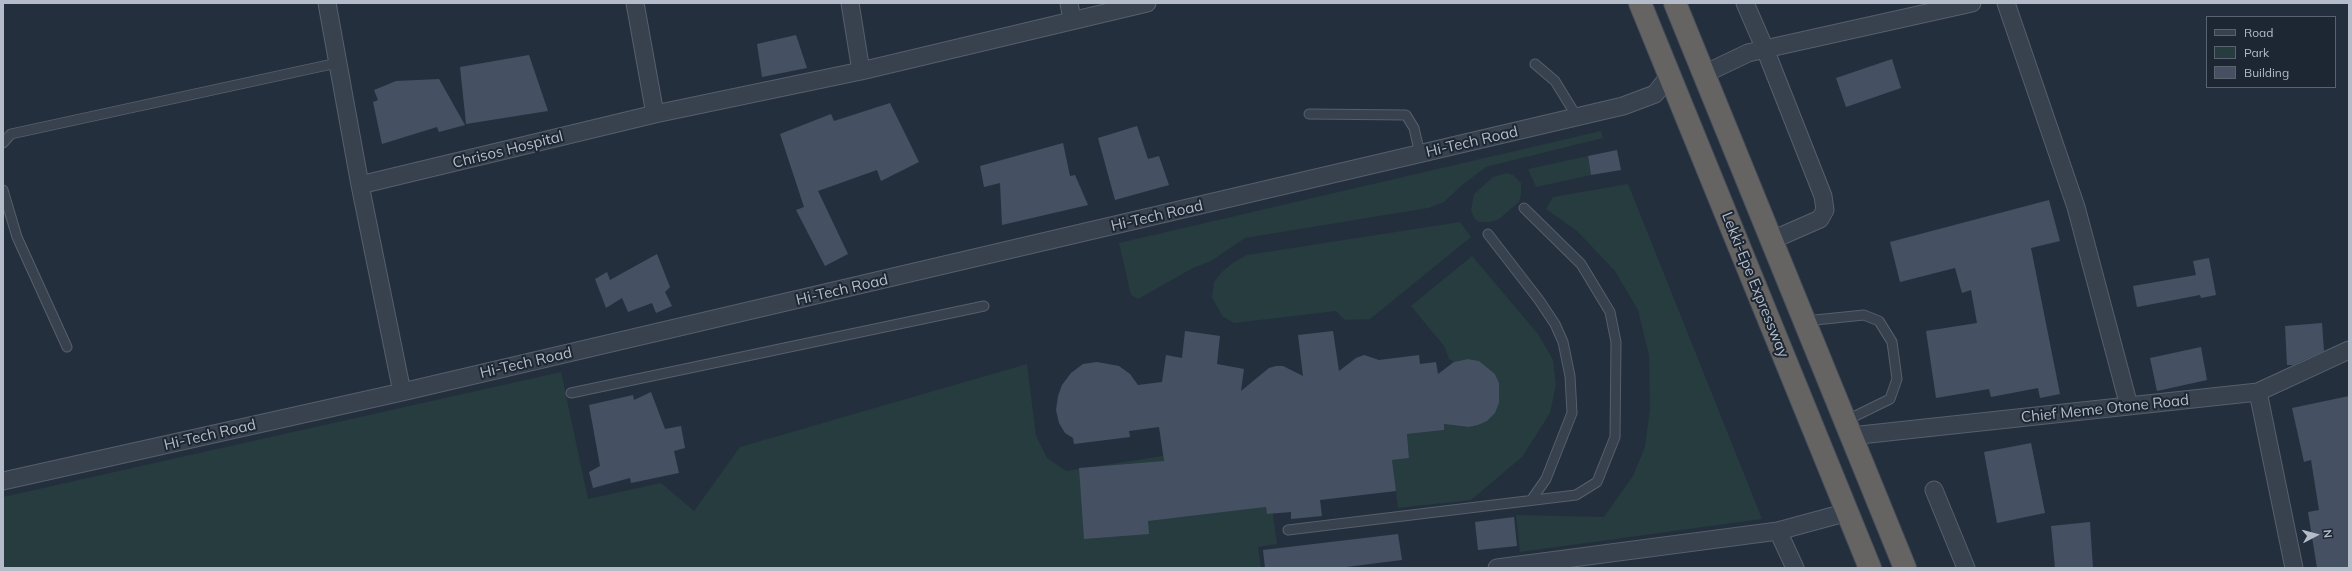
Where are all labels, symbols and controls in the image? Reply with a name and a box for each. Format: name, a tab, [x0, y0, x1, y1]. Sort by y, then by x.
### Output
legend	[2206, 16, 2336, 88]
text: Road	[2244, 25, 2273, 40]
text: Park	[2244, 45, 2269, 60]
text: Building	[2244, 65, 2289, 80]
street label: Hi-Tech Road	[1424, 123, 1520, 161]
street label: Chrisos Hospital	[451, 128, 565, 172]
street label: Hi-Tech Road	[1109, 197, 1205, 235]
street label: Lekki-Epe Expressway	[1718, 210, 1792, 360]
street label: Hi-Tech Road	[794, 271, 890, 309]
street label: Hi-Tech Road	[478, 344, 574, 382]
street label: Chief Meme Otone Road	[2020, 391, 2190, 427]
street label: Hi-Tech Road	[162, 416, 258, 454]
north arrow	[2296, 515, 2336, 555]
text: N	[2321, 529, 2335, 539]

